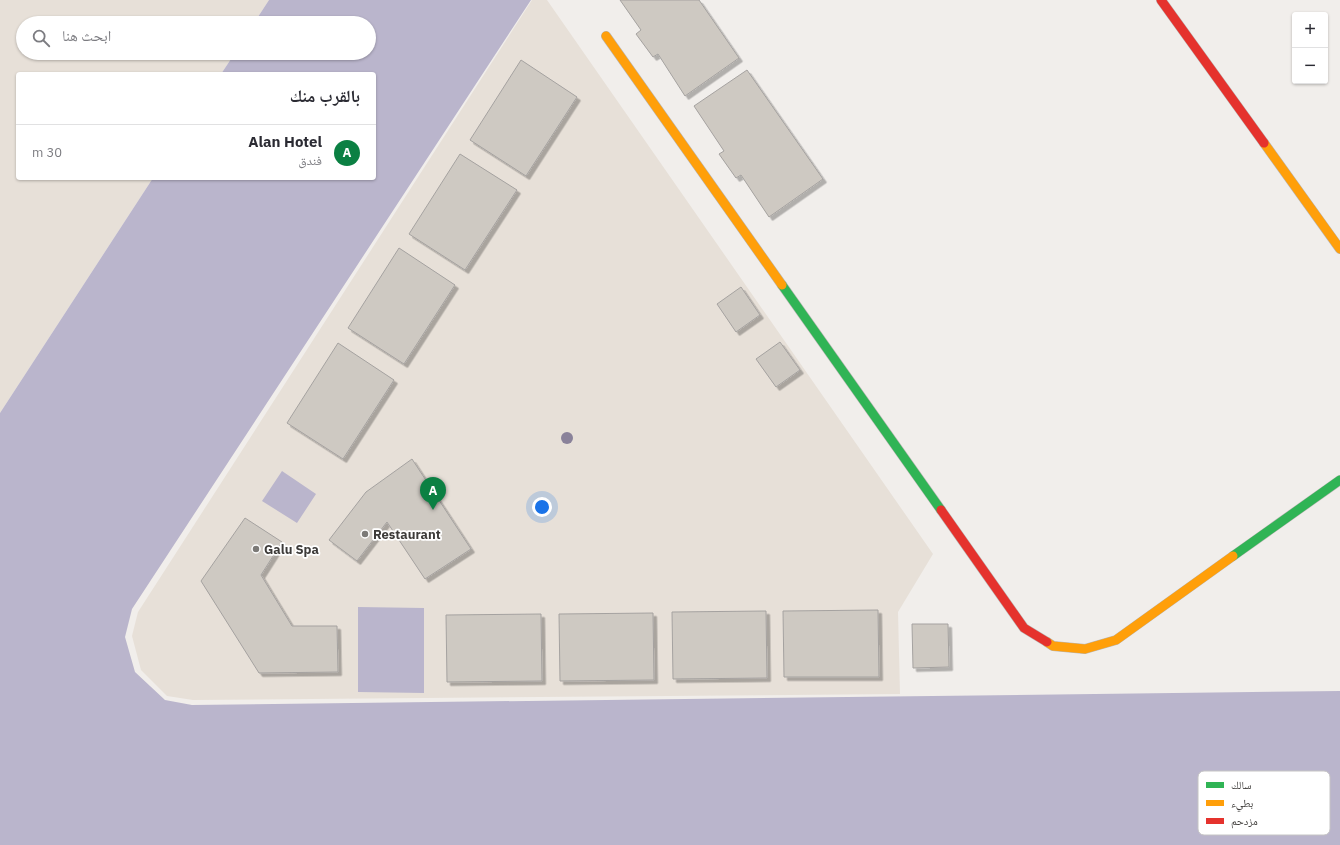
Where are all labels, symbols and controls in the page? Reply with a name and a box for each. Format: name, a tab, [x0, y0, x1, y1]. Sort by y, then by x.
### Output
map controls	[1292, 12, 1328, 84]
button: +	[1292, 12, 1328, 48]
search box	[16, 16, 376, 60]
text: ابحث هنا	[62, 26, 111, 45]
icon: search	[30, 27, 52, 49]
button: −	[1292, 48, 1328, 84]
text: بالقرب منك	[290, 85, 360, 107]
text: Alan Hotel	[248, 132, 322, 151]
text: 30 m	[32, 144, 62, 161]
text: A	[343, 144, 351, 161]
text: فندق	[298, 152, 322, 169]
pin: A	[420, 477, 446, 510]
your location	[532, 497, 552, 517]
place label: Restaurant	[373, 526, 441, 543]
marker: Restaurant	[360, 529, 370, 539]
place label: Galu Spa	[264, 541, 319, 558]
marker: Galu Spa	[251, 544, 261, 554]
legend	[1198, 771, 1330, 835]
text: سالك	[1231, 778, 1251, 792]
text: بطيء	[1231, 796, 1253, 812]
text: مزدحم	[1231, 814, 1258, 829]

